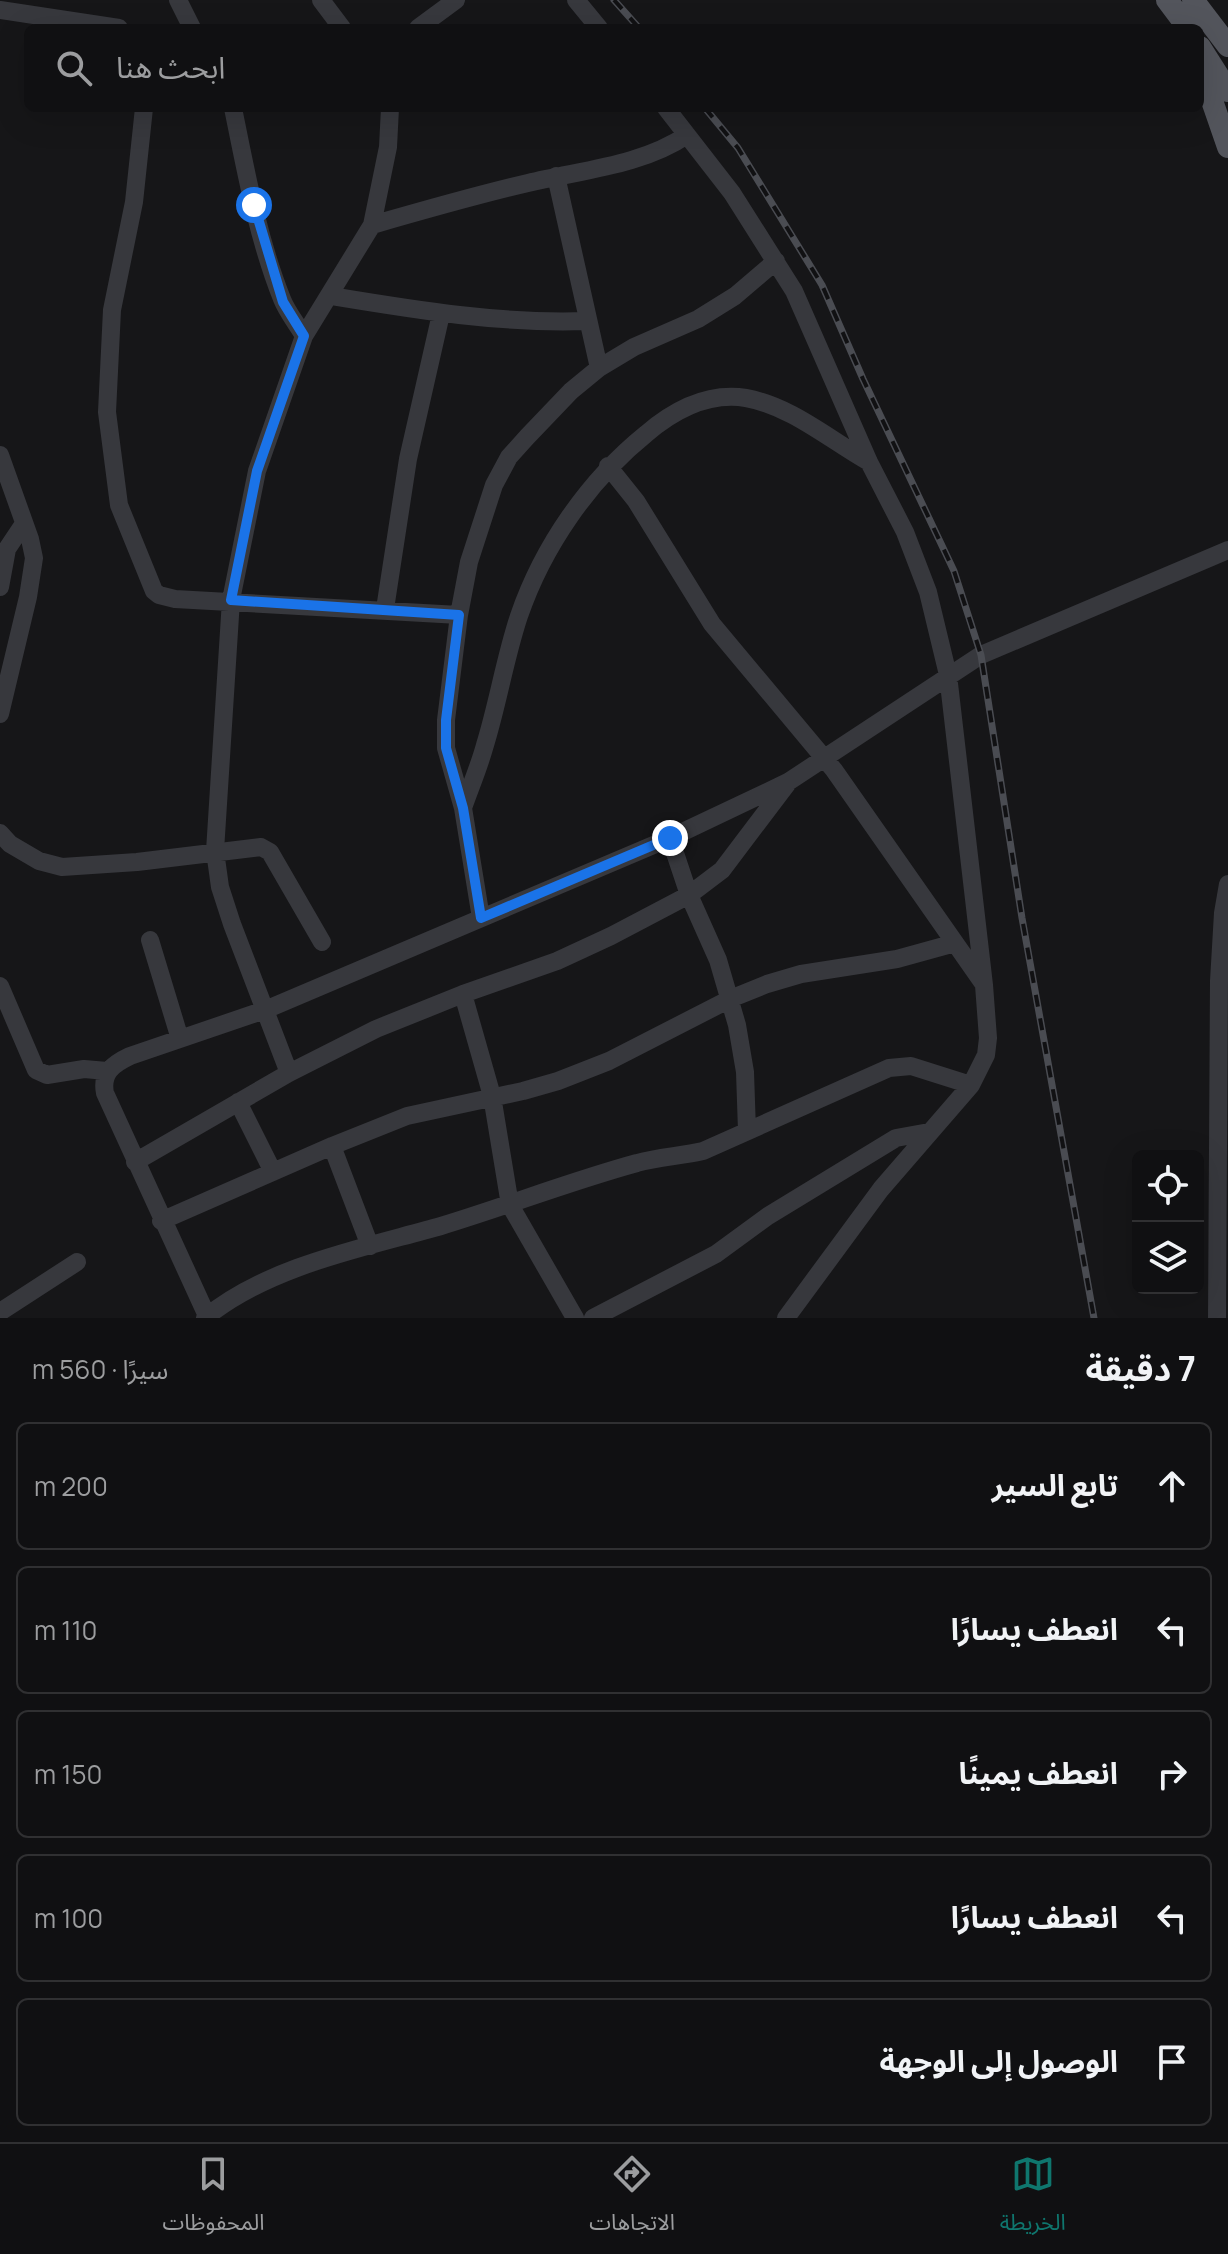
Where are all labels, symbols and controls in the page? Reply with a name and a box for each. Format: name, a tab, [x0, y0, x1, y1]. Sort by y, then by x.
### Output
search box	[24, 24, 1204, 112]
icon: search	[52, 46, 96, 90]
text: ابحث هنا	[116, 46, 225, 87]
route start	[236, 187, 272, 223]
route end	[652, 820, 688, 856]
map controls	[1132, 1150, 1204, 1294]
button: locate	[1132, 1150, 1204, 1222]
button: layers	[1132, 1222, 1204, 1294]
text: 7 دقيقة	[1086, 1345, 1196, 1391]
text: سيرًا · 560 m	[32, 1351, 169, 1387]
text: تابع السير	[992, 1464, 1118, 1505]
icon: ahead	[1150, 1464, 1194, 1508]
text: 200 m	[34, 1468, 108, 1504]
text: انعطف يسارًا	[951, 1608, 1118, 1649]
icon: left	[1150, 1608, 1194, 1652]
text: 110 m	[34, 1612, 97, 1648]
text: انعطف يمينًا	[959, 1752, 1118, 1793]
icon: right	[1150, 1752, 1194, 1796]
text: 150 m	[34, 1756, 102, 1792]
text: انعطف يسارًا	[951, 1896, 1118, 1937]
icon: left	[1150, 1896, 1194, 1940]
text: 100 m	[34, 1900, 103, 1936]
text: الوصول إلى الوجهة	[879, 2040, 1118, 2081]
icon: arrive	[1150, 2040, 1194, 2084]
tab: المحفوظات	[162, 2152, 264, 2246]
tab: الاتجاهات	[589, 2152, 675, 2246]
tab: الخريطة	[1000, 2152, 1066, 2246]

